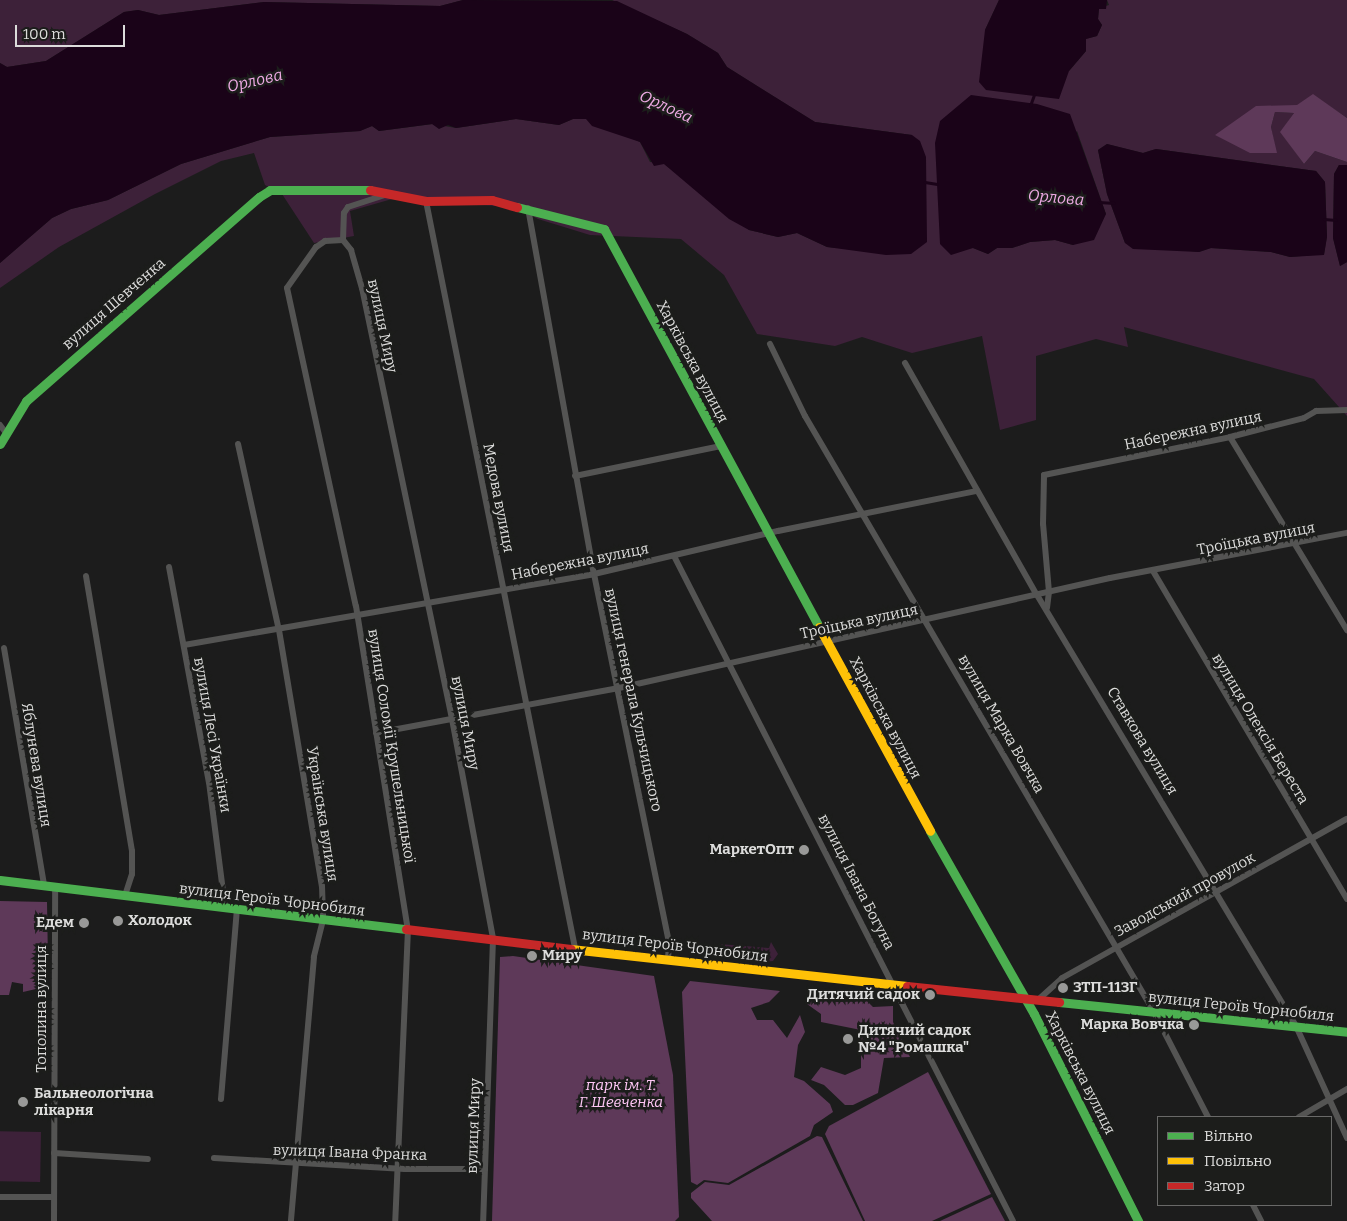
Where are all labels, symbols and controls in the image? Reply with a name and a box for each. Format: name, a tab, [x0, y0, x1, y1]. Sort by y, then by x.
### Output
scale bar	[18, 15, 128, 47]
text: 100 m	[23, 25, 66, 43]
water label: Орлова	[225, 65, 285, 97]
water label: Орлова	[636, 86, 696, 128]
water label: Орлова	[1027, 186, 1085, 210]
street label: вулиця Шевченка	[59, 254, 169, 354]
street label: вулиця Миру	[363, 277, 401, 375]
street label: Харківська вулиця	[652, 298, 732, 426]
street label: Набережна вулиця	[1123, 408, 1263, 454]
street label: Медова вулиця	[479, 442, 517, 554]
street label: Троїцька вулиця	[1195, 519, 1317, 559]
street label: Набережна вулиця	[510, 540, 650, 584]
street label: вулиця генерала Кульчицького	[600, 587, 666, 813]
street label: Троїцька вулиця	[798, 601, 920, 643]
street label: вулиця Соломії Крушельницької	[364, 628, 418, 864]
street label: вулиця Олексія Береста	[1208, 650, 1312, 808]
street label: вулиця Марка Вовчка	[954, 652, 1048, 796]
street label: Харківська вулиця	[845, 654, 925, 782]
street label: вулиця Лесі Українки	[189, 656, 235, 814]
street label: вулиця Миру	[447, 674, 483, 772]
street label: Ставкова вулиця	[1103, 684, 1181, 798]
street label: Яблунева вулиця	[17, 702, 55, 828]
street label: Українська вулиця	[302, 745, 342, 883]
street label: вулиця Івана Богуна	[814, 811, 898, 953]
place label: МаркетОпт	[709, 841, 794, 859]
marker: МаркетОпт	[798, 844, 810, 856]
street label: Заводський провулок	[1112, 849, 1258, 941]
street label: вулиця Героїв Чорнобиля	[178, 880, 366, 920]
place label: Холодок	[128, 912, 192, 930]
place label: Едем	[36, 914, 74, 932]
marker: Холодок	[112, 915, 124, 927]
marker: Едем	[78, 917, 90, 929]
street label: вулиця Героїв Чорнобиля	[581, 926, 769, 966]
street label: Тополина вулиця	[33, 945, 51, 1073]
place label: Миру	[542, 947, 582, 965]
marker: Миру	[526, 950, 538, 962]
place label: ЗТП-113Г	[1073, 979, 1137, 997]
marker: ЗТП-113Г	[1057, 982, 1069, 994]
place label: Дитячий садок	[807, 986, 920, 1004]
street label: вулиця Героїв Чорнобиля	[1147, 988, 1335, 1026]
marker: Дитячий садок	[924, 989, 936, 1001]
street label: Харківська вулиця	[1041, 1009, 1119, 1137]
place label: Марка Вовчка	[1081, 1016, 1184, 1034]
marker: Марка Вовчка	[1188, 1019, 1200, 1031]
place label: Дитячий садок №4 "Ромашка"	[858, 1021, 971, 1056]
marker: Дитячий садок №4 "Ромашка"	[842, 1033, 854, 1045]
park label: парк ім. Т. Г. Шевченка	[579, 1076, 663, 1111]
street label: вулиця Миру	[463, 1078, 485, 1174]
place label: Бальнеологічна лікарня	[34, 1084, 154, 1119]
marker: Бальнеологічна лікарня	[16, 1095, 30, 1109]
legend	[1157, 1116, 1332, 1206]
text: Вільно	[1204, 1127, 1253, 1145]
street label: вулиця Івана Франка	[273, 1141, 427, 1165]
text: Повільно	[1204, 1152, 1272, 1170]
text: Затор	[1204, 1177, 1245, 1195]

